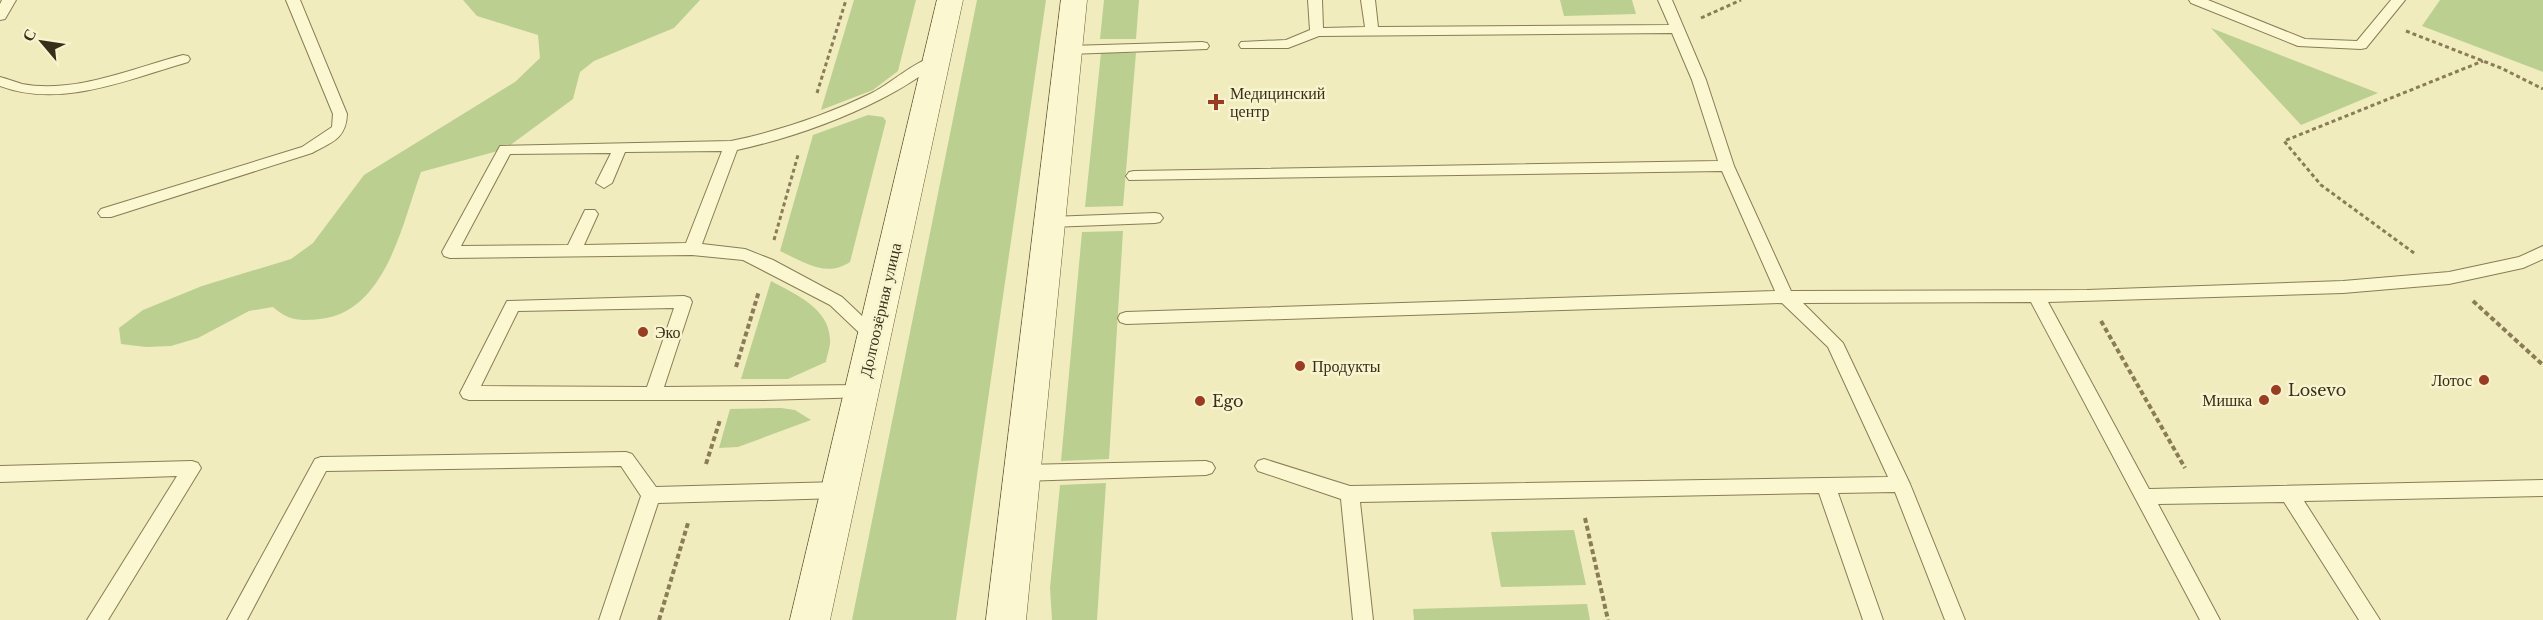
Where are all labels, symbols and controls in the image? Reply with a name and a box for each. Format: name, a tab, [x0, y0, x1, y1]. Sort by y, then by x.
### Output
north arrow	[12, 12, 72, 72]
text: С	[17, 25, 40, 45]
place label: Медицинский центр	[1230, 83, 1326, 121]
marker: Медицинский центр	[1207, 93, 1225, 111]
street label: Долгоозёрная улица	[855, 241, 905, 379]
place label: Эко	[655, 322, 681, 342]
marker: Эко	[636, 325, 650, 339]
place label: Продукты	[1312, 356, 1381, 376]
marker: Продукты	[1293, 359, 1307, 373]
place label: Лотос	[2431, 370, 2472, 390]
marker: Лотос	[2477, 373, 2491, 387]
place label: Losevo	[2288, 380, 2346, 400]
marker: Losevo	[2269, 383, 2283, 397]
place label: Мишка	[2202, 390, 2252, 410]
place label: Ego	[1212, 391, 1244, 411]
marker: Мишка	[2257, 393, 2271, 407]
marker: Ego	[1193, 394, 1207, 408]

